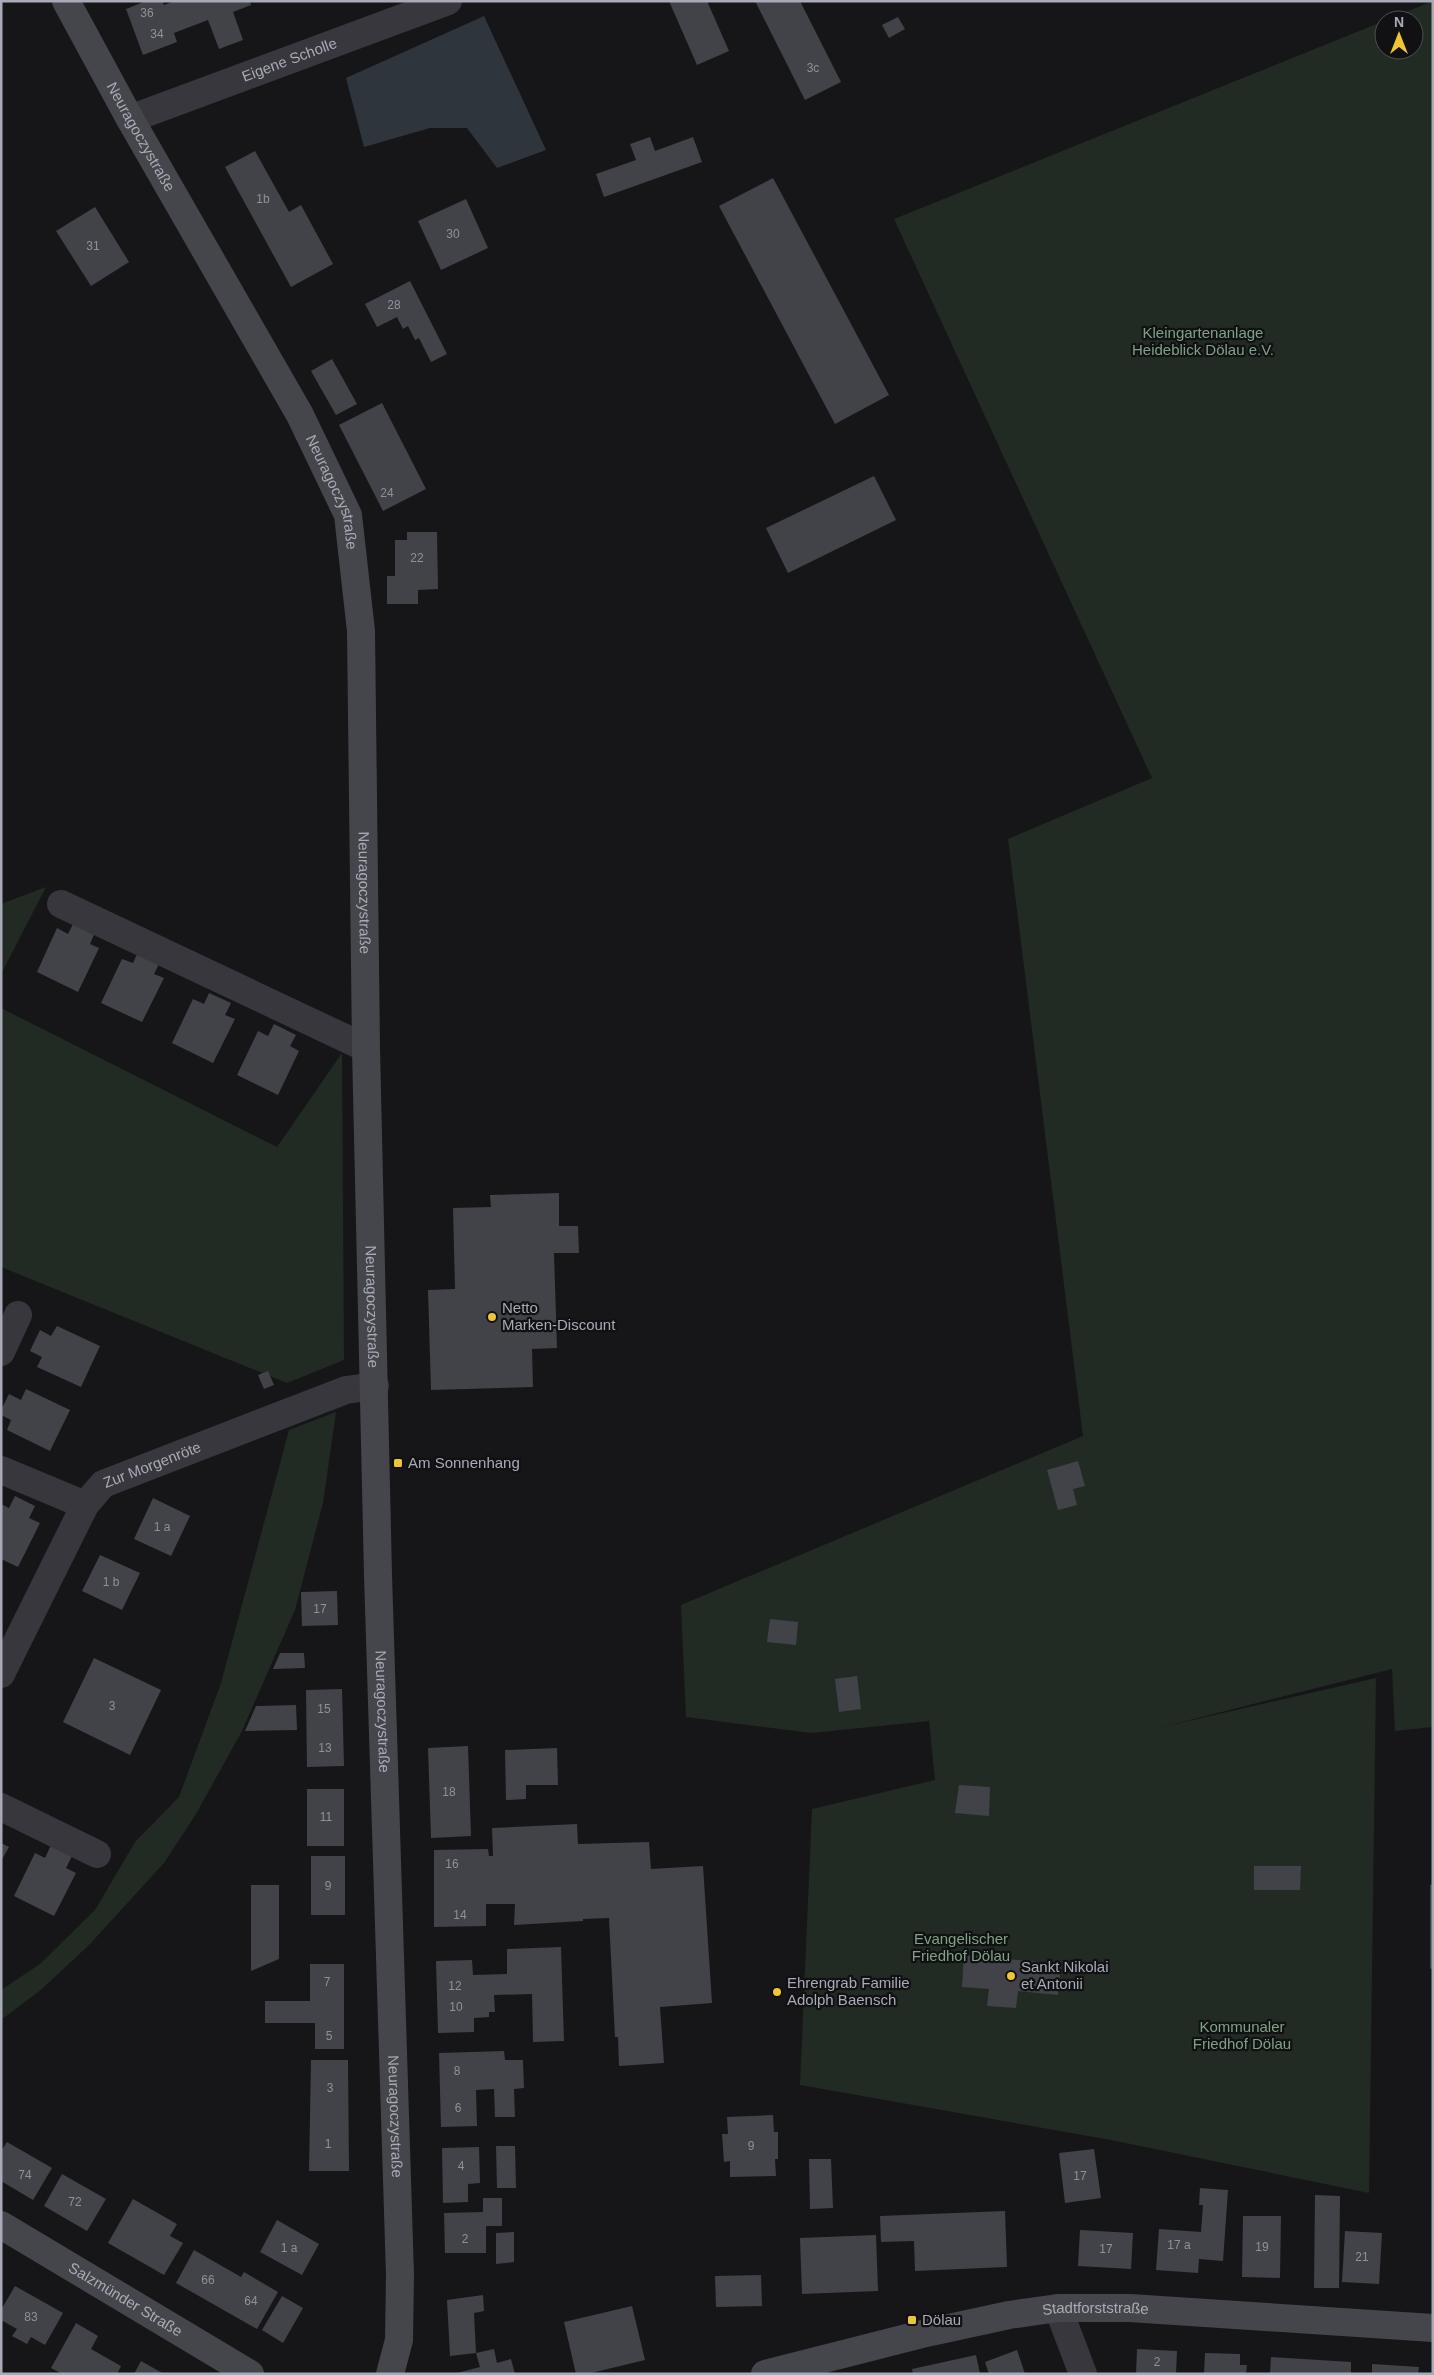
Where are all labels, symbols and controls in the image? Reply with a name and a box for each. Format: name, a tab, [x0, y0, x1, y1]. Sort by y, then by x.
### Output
house number: 36	[140, 6, 154, 20]
north arrow	[1374, 10, 1424, 60]
text: N	[1394, 14, 1404, 30]
house number: 34	[150, 27, 164, 41]
street label: Eigene Scholle	[239, 34, 339, 85]
house number: 3c	[807, 61, 819, 75]
street label: Neuragoczystraße	[104, 79, 179, 194]
house number: 1b	[256, 192, 270, 206]
house number: 30	[446, 227, 460, 241]
house number: 31	[86, 239, 100, 253]
house number: 28	[387, 298, 401, 312]
park label: Kleingartenanlage Heideblick Dölau e.V.	[1132, 324, 1274, 358]
street label: Neuragoczystraße	[303, 432, 361, 550]
house number: 24	[380, 486, 394, 500]
house number: 22	[410, 551, 424, 565]
street label: Neuragoczystraße	[355, 831, 374, 954]
street label: Neuragoczystraße	[362, 1245, 382, 1368]
place label: Netto Marken-Discount	[502, 1299, 616, 1333]
marker: Netto Marken-Discount	[486, 1311, 498, 1323]
street label: Zur Morgenröte	[101, 1438, 203, 1491]
place label: Am Sonnenhang	[408, 1454, 520, 1471]
marker: Am Sonnenhang	[392, 1457, 404, 1469]
house number: 1 a	[154, 1520, 171, 1534]
house number: 1 b	[103, 1575, 120, 1589]
house number: 17	[313, 1602, 327, 1616]
street label: Neuragoczystraße	[372, 1650, 393, 1773]
house number: 3	[109, 1699, 116, 1713]
house number: 15	[317, 1702, 331, 1716]
house number: 13	[318, 1741, 332, 1755]
house number: 18	[442, 1785, 456, 1799]
house number: 11	[320, 1810, 333, 1824]
house number: 16	[445, 1857, 459, 1871]
house number: 9	[325, 1879, 332, 1893]
house number: 14	[453, 1908, 467, 1922]
park label: Evangelischer Friedhof Dölau	[912, 1930, 1010, 1964]
place label: Sankt Nikolai et Antonii	[1021, 1958, 1109, 1992]
marker: Sankt Nikolai et Antonii	[1005, 1970, 1017, 1982]
place label: Ehrengrab Familie Adolph Baensch	[787, 1974, 910, 2008]
house number: 7	[324, 1975, 331, 1989]
house number: 12	[448, 1979, 462, 1993]
marker: Ehrengrab Familie Adolph Baensch	[771, 1986, 783, 1998]
house number: 10	[449, 2000, 463, 2014]
park label: Kommunaler Friedhof Dölau	[1193, 2018, 1291, 2052]
house number: 5	[326, 2029, 333, 2043]
street label: Neuragoczystraße	[385, 2055, 406, 2178]
house number: 8	[454, 2064, 461, 2078]
house number: 3	[327, 2081, 334, 2095]
house number: 6	[455, 2101, 462, 2115]
house number: 1	[325, 2137, 332, 2151]
house number: 9	[748, 2139, 755, 2153]
house number: 4	[458, 2159, 465, 2173]
house number: 74	[18, 2168, 32, 2182]
house number: 17	[1073, 2169, 1087, 2183]
house number: 72	[68, 2195, 82, 2209]
house number: 2	[462, 2232, 469, 2246]
house number: 17 a	[1167, 2238, 1191, 2252]
house number: 19	[1255, 2240, 1269, 2254]
house number: 1 a	[281, 2241, 298, 2255]
house number: 17	[1099, 2242, 1113, 2256]
house number: 21	[1355, 2250, 1369, 2264]
street label: Salzmünder Straße	[66, 2259, 186, 2340]
house number: 66	[201, 2273, 215, 2287]
house number: 64	[244, 2294, 258, 2308]
street label: Stadtforststraße	[1041, 2299, 1149, 2318]
house number: 83	[24, 2310, 38, 2324]
place label: Dölau	[922, 2311, 961, 2328]
marker: Dölau	[906, 2314, 918, 2326]
house number: 2	[1154, 2355, 1161, 2369]

